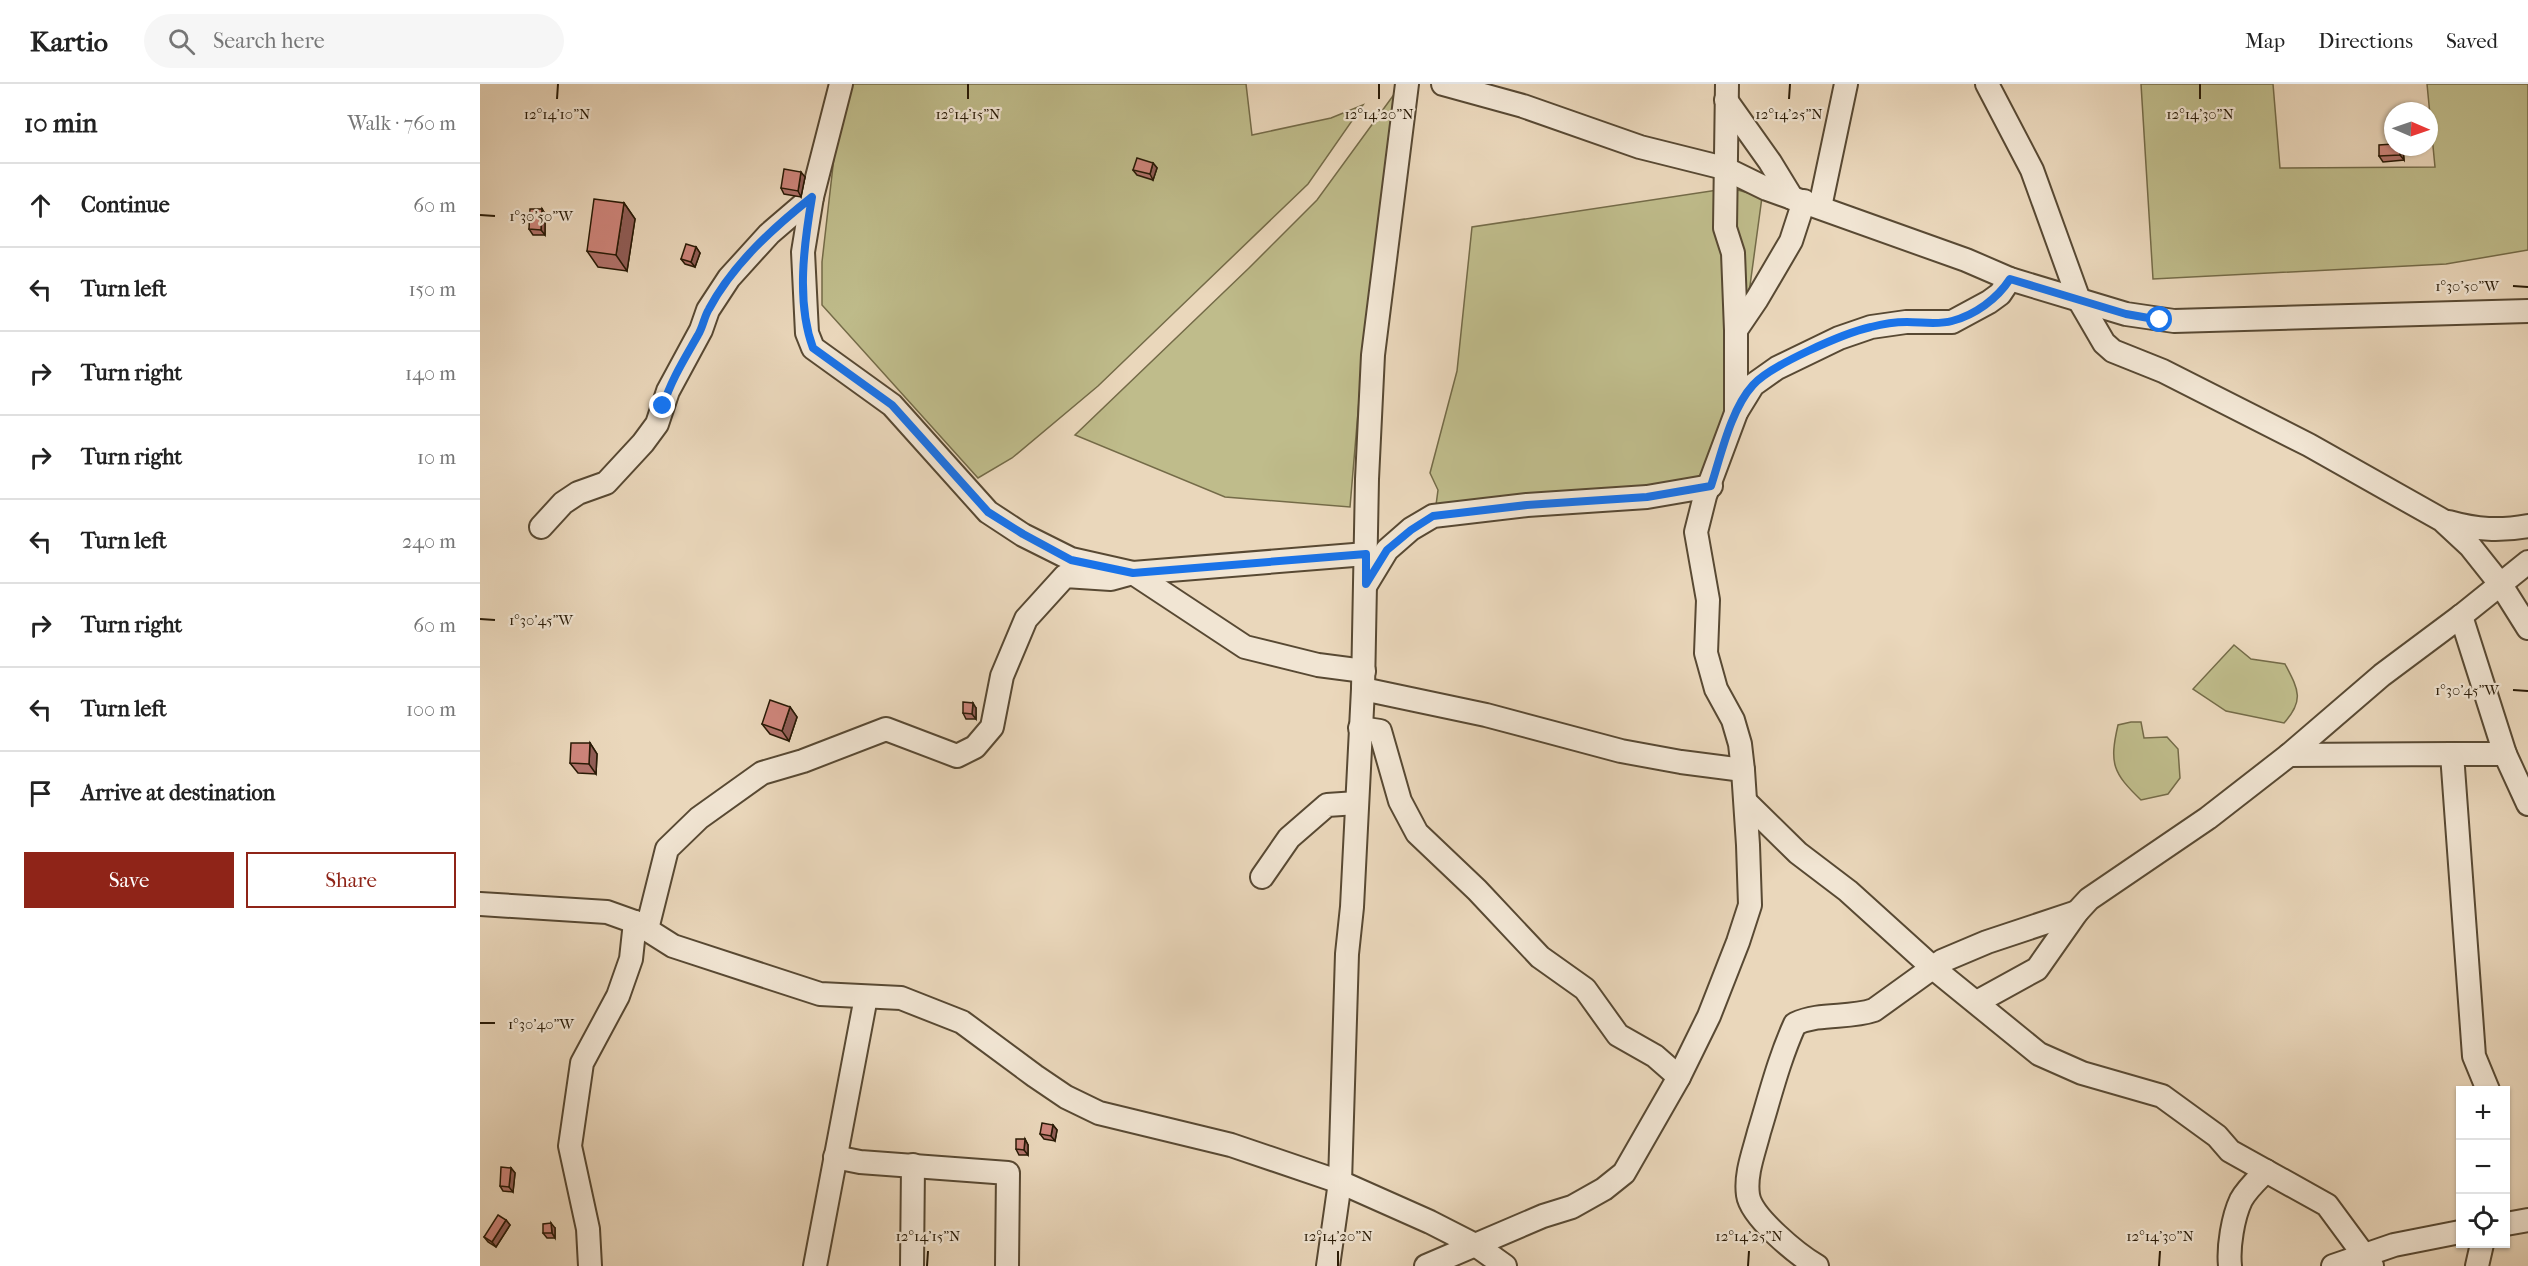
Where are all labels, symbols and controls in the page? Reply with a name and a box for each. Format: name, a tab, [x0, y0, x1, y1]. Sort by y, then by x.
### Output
search box	[144, 14, 564, 68]
text: Kartio	[30, 25, 108, 58]
icon: search	[165, 25, 198, 58]
text: Search here	[213, 28, 325, 54]
text: Map	[2245, 29, 2285, 53]
text: Directions	[2318, 29, 2413, 53]
text: Saved	[2446, 29, 2498, 53]
north arrow	[2384, 102, 2438, 156]
text: 12°14'10"N	[524, 105, 591, 123]
text: 12°14'15"N	[936, 105, 1001, 123]
text: 12°14'20"N	[1344, 105, 1414, 123]
text: 12°14'25"N	[1755, 105, 1823, 123]
text: 12°14'30"N	[2166, 105, 2234, 123]
text: 10 min	[24, 108, 97, 139]
text: Walk · 760 m	[348, 112, 456, 135]
icon: ahead	[24, 189, 57, 222]
text: Continue	[81, 192, 170, 218]
text: 60 m	[413, 194, 456, 217]
text: 1°30'50"W	[509, 207, 574, 225]
icon: left	[24, 273, 57, 306]
text: Turn left	[81, 276, 167, 302]
text: 1°30'50"W	[2435, 277, 2500, 295]
text: 150 m	[408, 278, 456, 301]
route start	[2146, 306, 2172, 332]
icon: right	[24, 357, 57, 390]
text: Turn right	[81, 360, 182, 386]
text: 140 m	[405, 362, 456, 385]
route end	[649, 392, 675, 418]
icon: right	[24, 441, 57, 474]
text: Turn right	[81, 444, 182, 470]
text: 10 m	[417, 446, 456, 469]
icon: left	[24, 525, 57, 558]
text: Turn left	[81, 528, 167, 554]
text: 240 m	[402, 530, 456, 553]
icon: right	[24, 609, 57, 642]
text: 1°30'45"W	[509, 611, 574, 629]
text: Turn right	[81, 612, 182, 638]
text: 60 m	[413, 614, 456, 637]
text: 1°30'45"W	[2435, 681, 2500, 699]
icon: left	[24, 693, 57, 726]
text: Turn left	[81, 696, 167, 722]
text: 100 m	[406, 698, 456, 721]
icon: arrive	[24, 777, 57, 810]
text: Arrive at destination	[81, 780, 275, 806]
button: Save	[24, 852, 234, 908]
button: Share	[246, 852, 456, 908]
text: 1°30'40"W	[508, 1015, 575, 1033]
map controls	[2456, 1086, 2510, 1248]
button: +	[2456, 1086, 2510, 1140]
button: −	[2456, 1140, 2510, 1194]
button: locate	[2456, 1194, 2510, 1248]
text: 12°14'15"N	[896, 1227, 961, 1245]
text: 12°14'20"N	[1303, 1227, 1373, 1245]
text: 12°14'25"N	[1715, 1227, 1783, 1245]
text: 12°14'30"N	[2126, 1227, 2194, 1245]

